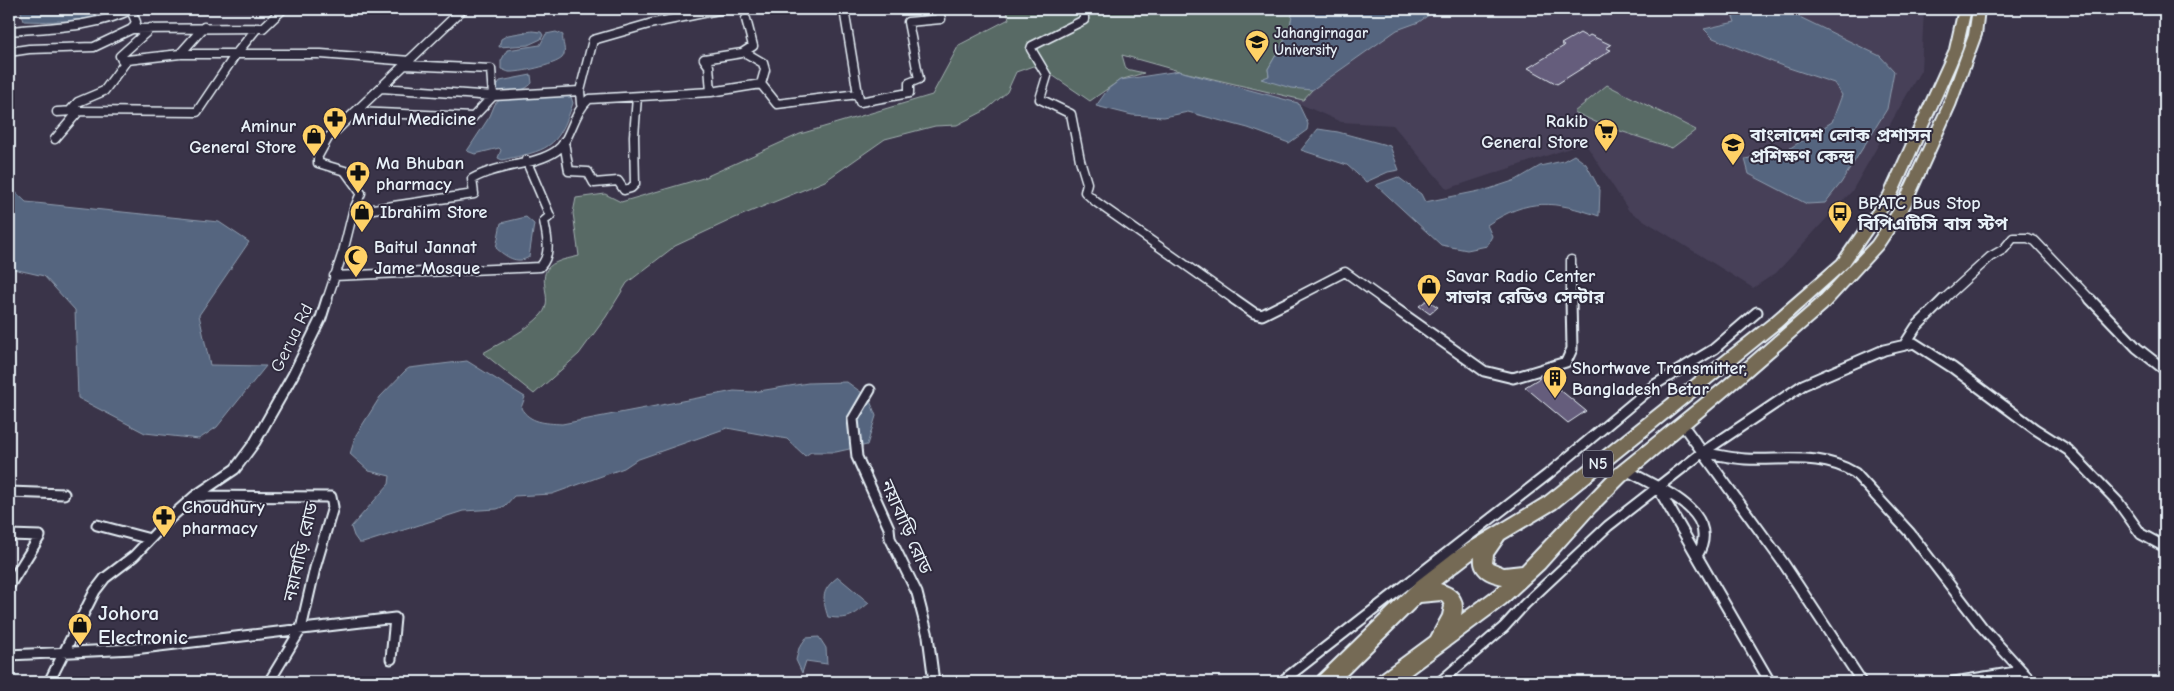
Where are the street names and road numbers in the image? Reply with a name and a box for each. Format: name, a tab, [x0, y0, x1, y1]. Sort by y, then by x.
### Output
street label: Gerua Rd	[266, 300, 318, 376]
road number: N5	[1583, 450, 1613, 478]
street label: নয়াবাড়ি রোড	[875, 476, 936, 578]
street label: নয়াবাড়ি রোড	[279, 500, 323, 604]

